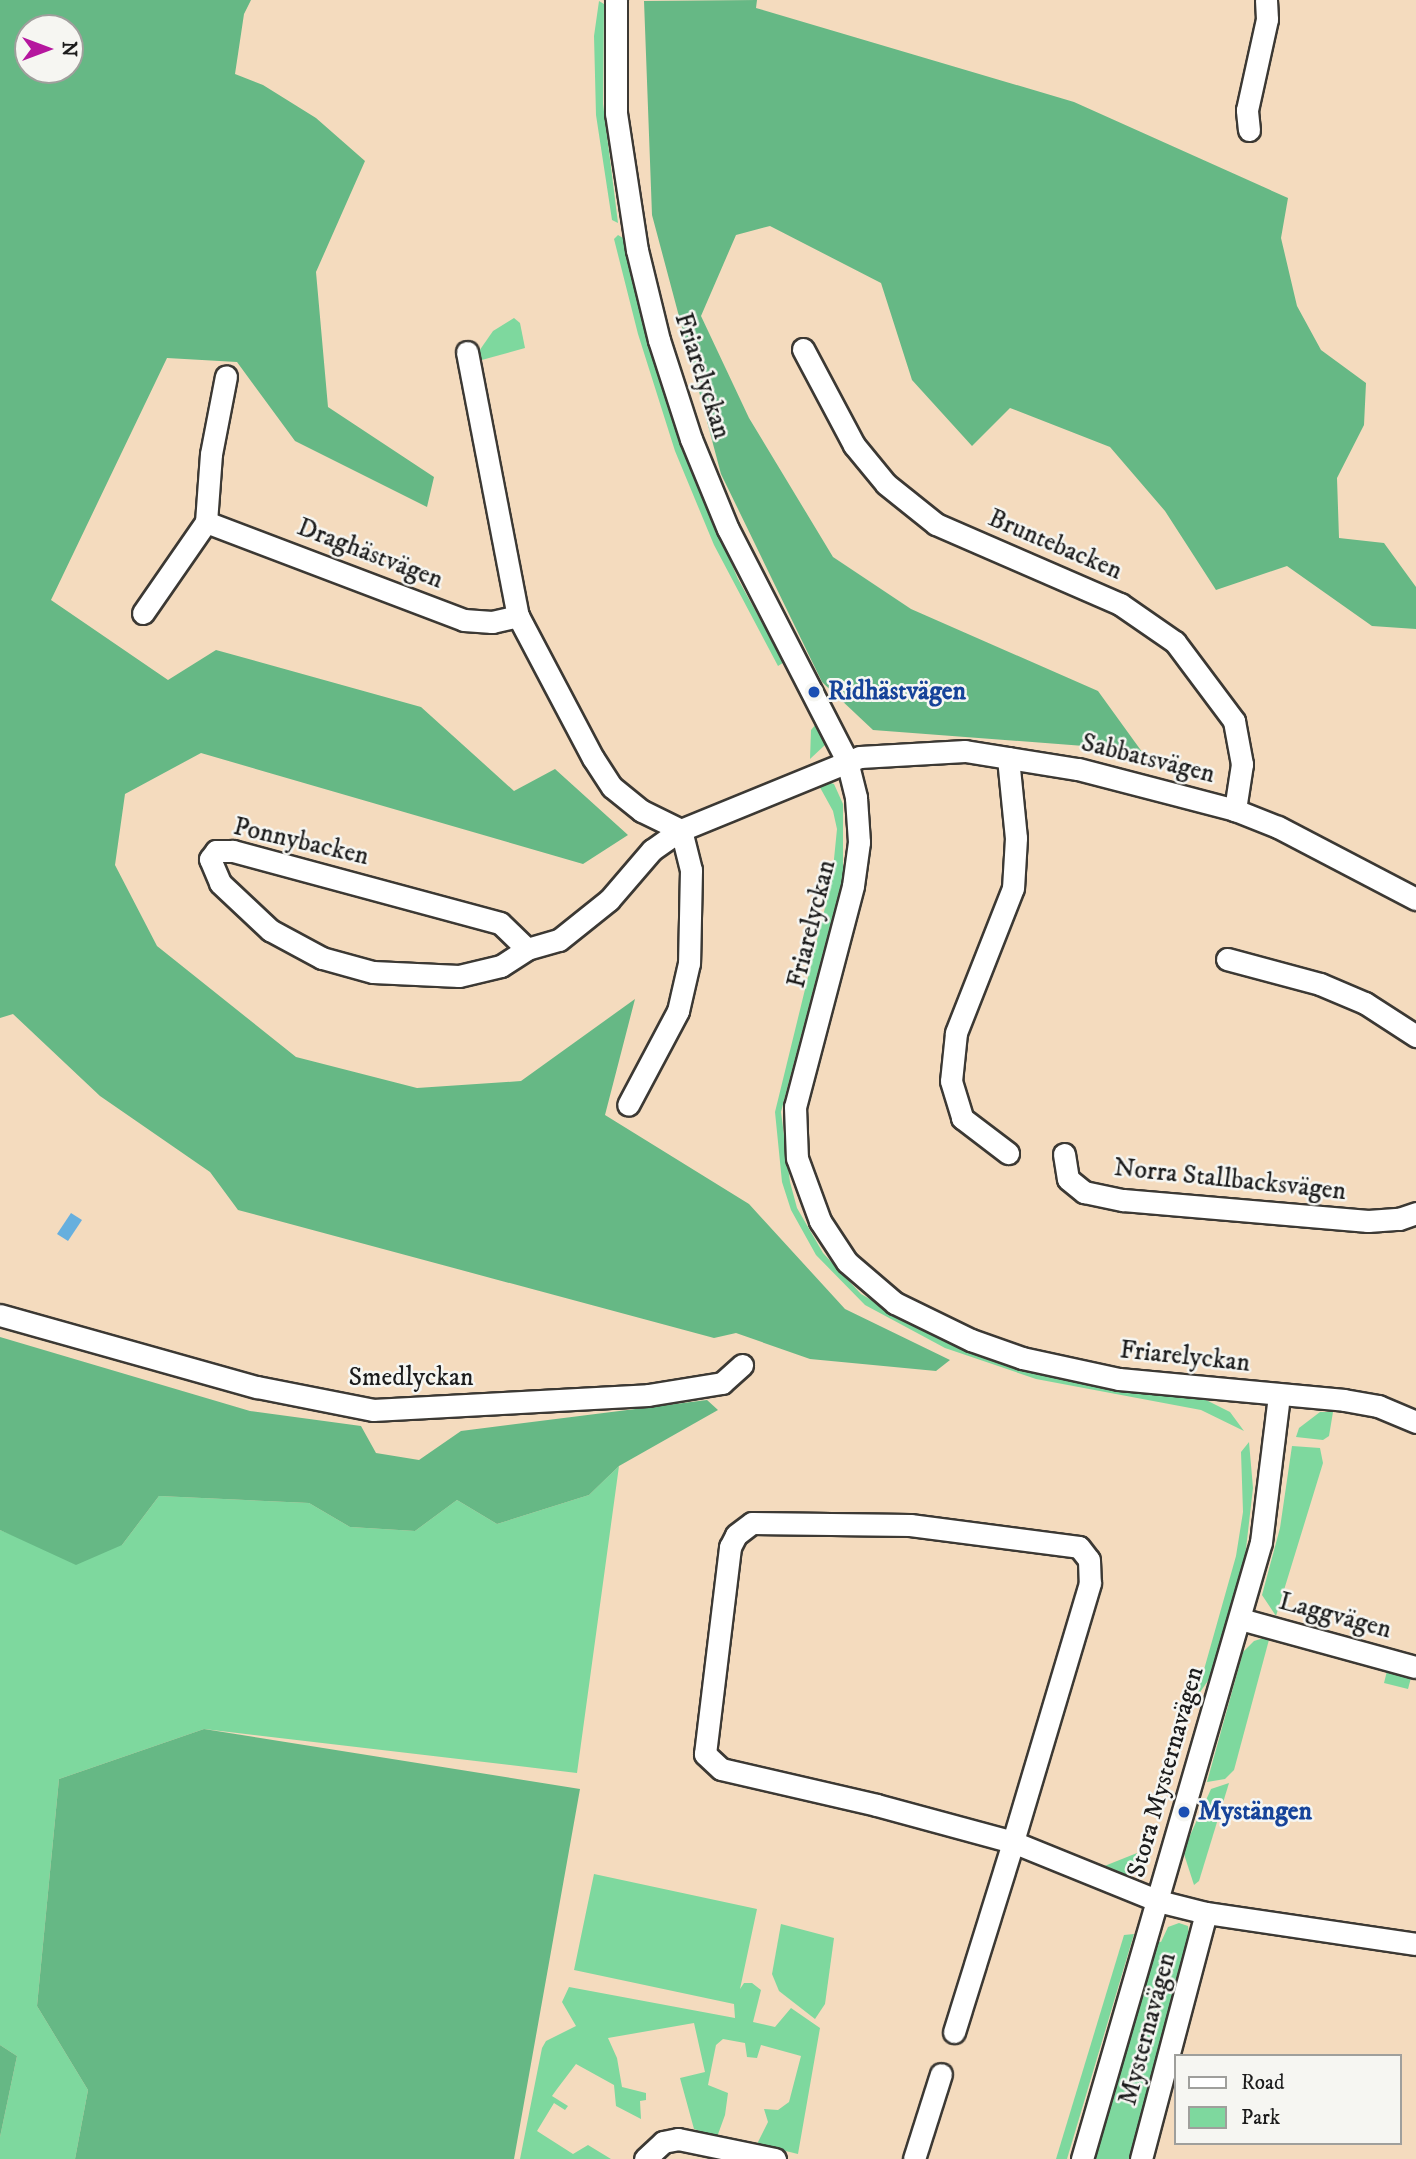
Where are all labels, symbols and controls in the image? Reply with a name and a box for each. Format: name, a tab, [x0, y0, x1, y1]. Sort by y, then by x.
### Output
north arrow	[14, 14, 84, 84]
text: N	[57, 41, 80, 57]
street label: Friarelyckan	[667, 309, 737, 443]
street label: Bruntebacken	[983, 503, 1127, 587]
street label: Draghästvägen	[293, 512, 447, 596]
place label: Ridhästvägen	[828, 676, 966, 708]
marker: Ridhästvägen	[806, 684, 822, 700]
street label: Sabbatsvägen	[1078, 727, 1218, 791]
street label: Ponnybacken	[230, 811, 372, 873]
street label: Friarelyckan	[781, 857, 843, 991]
street label: Norra Stallbacksvägen	[1112, 1152, 1348, 1208]
street label: Friarelyckan	[1118, 1335, 1252, 1379]
street label: Smedlyckan	[348, 1362, 474, 1394]
street label: Laggvägen	[1275, 1586, 1395, 1646]
street label: Stora Mysternavägen	[1121, 1663, 1211, 1881]
place label: Mystängen	[1198, 1796, 1312, 1828]
marker: Mystängen	[1176, 1804, 1192, 1820]
street label: Mysternavägen	[1113, 1949, 1183, 2109]
legend	[1174, 2054, 1402, 2145]
text: Road	[1241, 2070, 1285, 2096]
text: Park	[1241, 2105, 1280, 2131]

